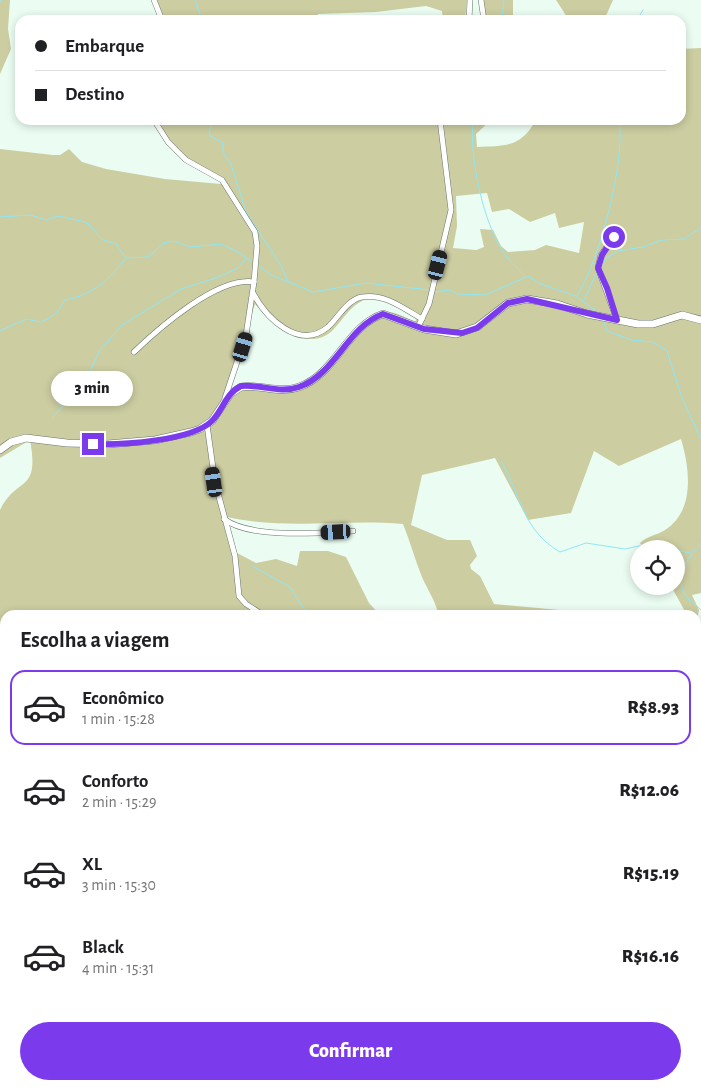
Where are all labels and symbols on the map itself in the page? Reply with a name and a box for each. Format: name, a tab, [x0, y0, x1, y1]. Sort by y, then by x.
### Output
route start	[603, 226, 625, 248]
car	[427, 249, 448, 281]
car	[231, 330, 254, 364]
callout: 3 min	[52, 372, 134, 406]
route end	[82, 433, 104, 455]
car	[204, 466, 223, 498]
car	[320, 524, 351, 540]

